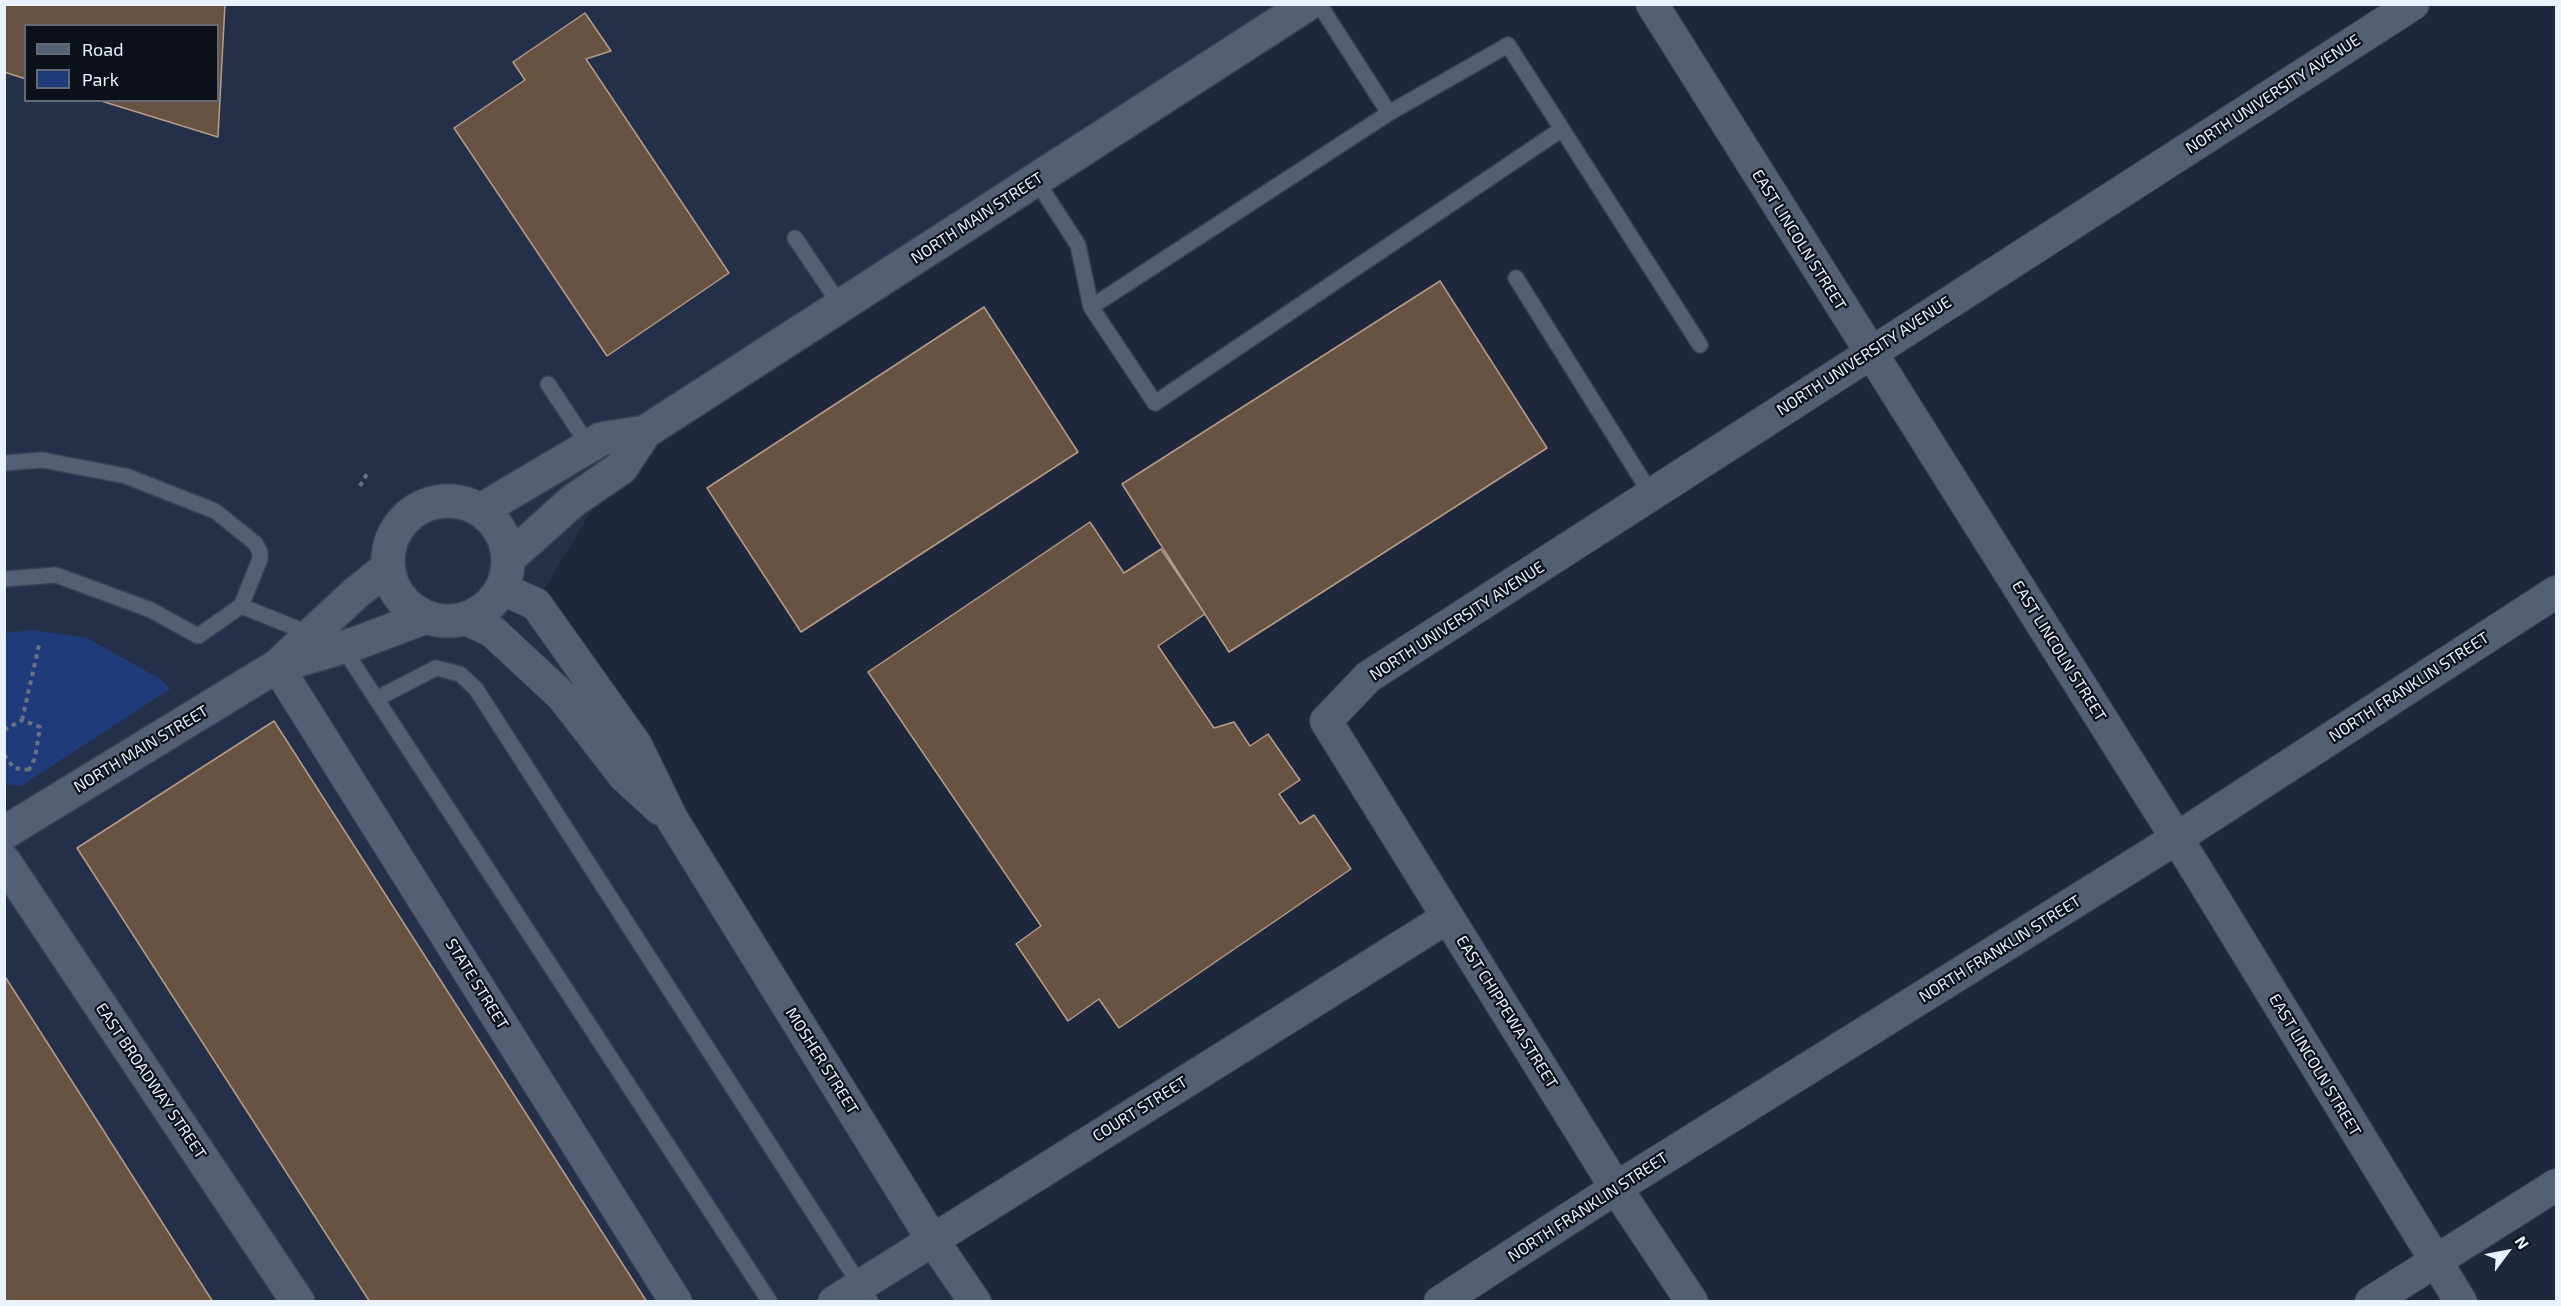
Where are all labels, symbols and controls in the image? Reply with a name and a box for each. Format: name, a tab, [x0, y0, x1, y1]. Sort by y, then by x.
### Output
legend	[24, 24, 219, 102]
street label: NORTH UNIVERSITY AVENUE	[2182, 30, 2364, 158]
text: Road	[82, 38, 123, 60]
text: Park	[82, 68, 119, 90]
street label: EAST LINCOLN STREET	[1748, 166, 1850, 314]
street label: NORTH MAIN STREET	[907, 168, 1047, 268]
street label: NORTH UNIVERSITY AVENUE	[1773, 292, 1955, 420]
street label: NORTH UNIVERSITY AVENUE	[1366, 557, 1548, 685]
street label: EAST LINCOLN STREET	[2008, 577, 2110, 725]
street label: NORTH FRANKLIN STREET	[2325, 628, 2493, 746]
street label: NORTH MAIN STREET	[70, 701, 212, 797]
street label: NORTH FRANKLIN STREET	[1916, 891, 2084, 1007]
street label: EAST CHIPPEWA STREET	[1452, 932, 1562, 1092]
street label: STATE STREET	[441, 935, 513, 1033]
street label: EAST LINCOLN STREET	[2265, 990, 2365, 1140]
street label: EAST BROADWAY STREET	[92, 999, 210, 1163]
street label: MOSHER STREET	[781, 1004, 863, 1118]
street label: COURT STREET	[1089, 1072, 1191, 1146]
street label: NORTH FRANKLIN STREET	[1504, 1148, 1672, 1266]
north arrow	[2477, 1222, 2537, 1282]
text: N	[2512, 1232, 2534, 1252]

